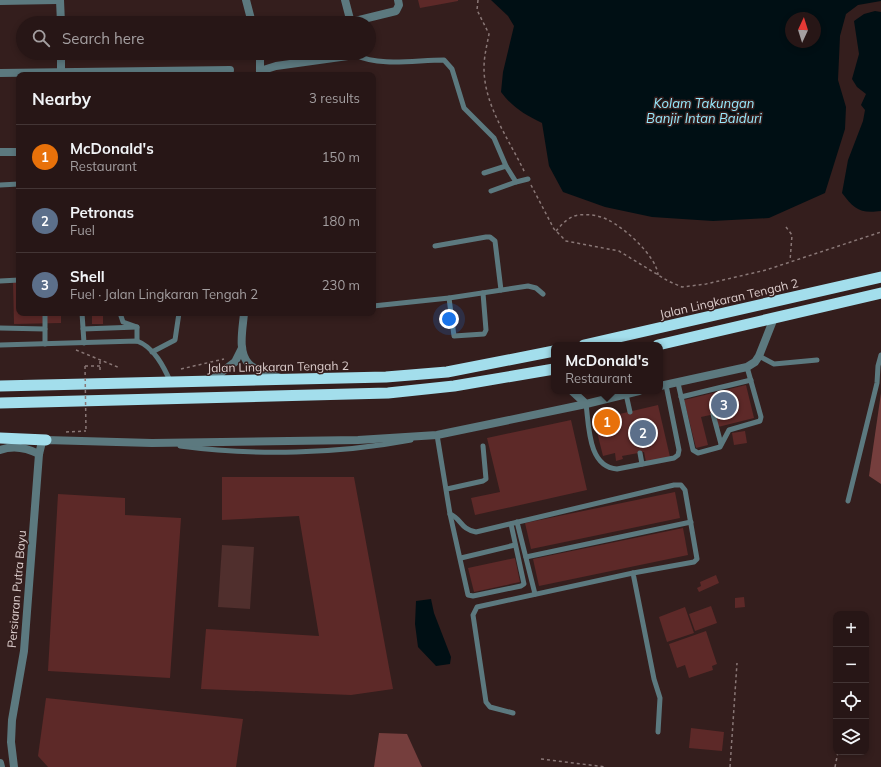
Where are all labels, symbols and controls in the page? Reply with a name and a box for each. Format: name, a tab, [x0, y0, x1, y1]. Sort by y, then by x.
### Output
north arrow	[785, 12, 821, 48]
search box	[16, 16, 376, 60]
icon: search	[30, 27, 52, 49]
text: Search here	[62, 29, 144, 48]
text: Nearby	[32, 88, 91, 109]
text: 3 results	[309, 90, 360, 106]
water label: Kolam Takungan Banjir Intan Baiduri	[646, 95, 763, 126]
text: McDonald's	[70, 139, 154, 158]
text: 1	[41, 149, 49, 165]
text: 150 m	[322, 149, 360, 165]
text: Restaurant	[70, 158, 137, 174]
text: Petronas	[70, 203, 134, 222]
text: 2	[41, 213, 49, 229]
text: 180 m	[322, 213, 360, 229]
text: Fuel	[70, 222, 95, 238]
text: Shell	[70, 267, 105, 286]
street label: Jalan Lingkaran Tengah 2	[658, 275, 800, 322]
text: 3	[41, 277, 49, 293]
text: 230 m	[322, 277, 360, 293]
text: Fuel · Jalan Lingkaran Tengah 2	[70, 286, 258, 302]
your location	[439, 309, 459, 329]
popup	[551, 342, 663, 394]
text: McDonald's	[565, 351, 649, 370]
street label: Jalan Lingkaran Tengah 2	[207, 358, 349, 375]
text: Restaurant	[565, 370, 632, 386]
pin: 3	[711, 390, 737, 420]
pin: 1	[594, 407, 620, 437]
pin: 2	[630, 418, 656, 448]
street label: Persiaran Putra Bayu	[4, 529, 29, 648]
map controls	[833, 611, 869, 755]
button: +	[833, 611, 869, 647]
button: −	[833, 647, 869, 683]
button: locate	[833, 683, 869, 719]
button: layers	[833, 719, 869, 755]

